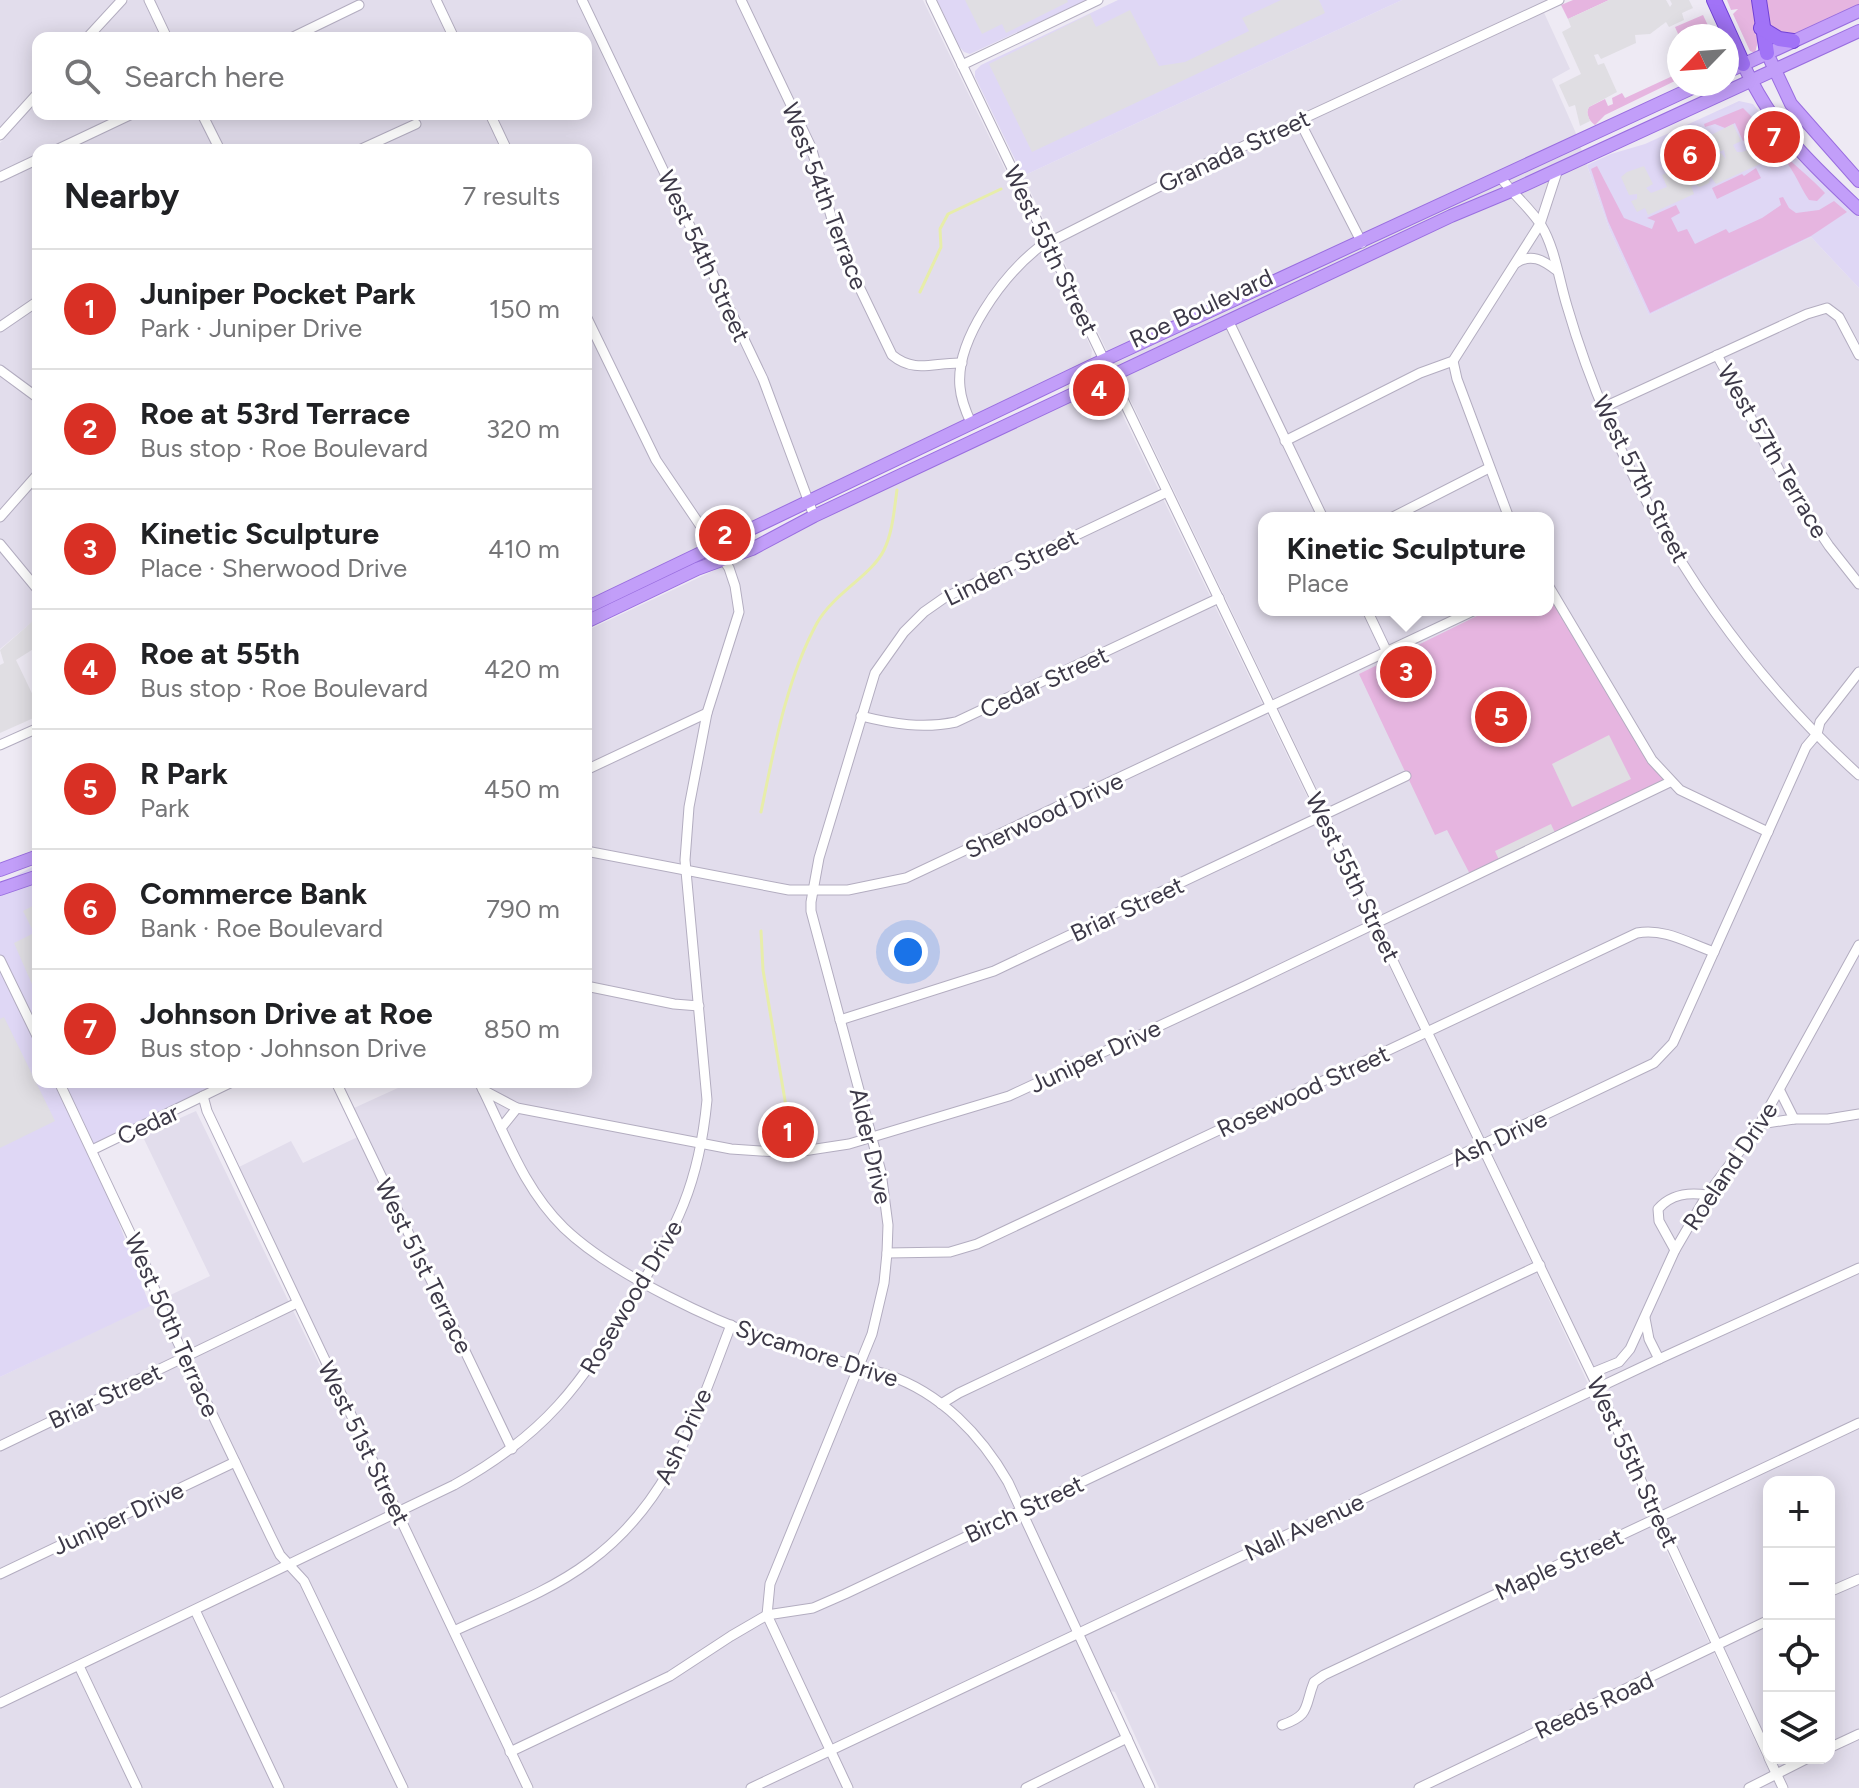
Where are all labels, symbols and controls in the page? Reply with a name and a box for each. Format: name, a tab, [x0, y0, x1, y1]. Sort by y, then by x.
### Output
north arrow	[1667, 24, 1739, 96]
search box	[32, 32, 592, 120]
icon: search	[60, 54, 104, 98]
text: Search here	[124, 58, 284, 95]
street label: West 54th Terrace	[776, 98, 874, 294]
street label: Granada Street	[1154, 103, 1314, 199]
pin: 7	[1748, 107, 1800, 167]
pin: 6	[1664, 125, 1716, 185]
street label: West 55th Street	[998, 161, 1104, 339]
street label: West 54th Street	[652, 166, 756, 346]
text: Nearby	[64, 176, 179, 217]
text: 7 results	[462, 180, 560, 212]
street label: Roe Boulevard	[1125, 262, 1277, 354]
text: Juniper Pocket Park	[140, 275, 416, 312]
text: 1	[85, 293, 95, 325]
text: 150 m	[489, 293, 560, 325]
text: Park · Juniper Drive	[140, 312, 362, 344]
street label: West 57th Terrace	[1711, 359, 1835, 543]
pin: 4	[1073, 360, 1125, 420]
street label: West 57th Street	[1586, 391, 1696, 567]
text: Roe at 53rd Terrace	[140, 395, 410, 432]
text: 2	[82, 413, 98, 445]
text: 320 m	[486, 413, 560, 445]
text: Bus stop · Roe Boulevard	[140, 432, 428, 464]
pin: 2	[699, 505, 751, 565]
popup	[1258, 512, 1554, 616]
text: Kinetic Sculpture	[140, 515, 379, 552]
street label: Linden Street	[939, 522, 1083, 612]
text: Kinetic Sculpture	[1286, 530, 1526, 567]
text: 3	[83, 533, 97, 565]
text: 410 m	[488, 533, 560, 565]
text: Place · Sherwood Drive	[140, 552, 407, 584]
text: Place	[1286, 567, 1349, 599]
text: Roe at 55th	[140, 635, 300, 672]
street label: Cedar Street	[975, 640, 1113, 724]
pin: 3	[1380, 642, 1432, 702]
text: 4	[82, 653, 98, 685]
text: 420 m	[484, 653, 560, 685]
text: Bus stop · Roe Boulevard	[140, 672, 428, 704]
pin: 5	[1475, 687, 1527, 747]
text: R Park	[140, 755, 228, 792]
street label: Sherwood Drive	[960, 766, 1128, 864]
text: 5	[82, 773, 98, 805]
text: 450 m	[484, 773, 560, 805]
street label: West 55th Street	[1300, 788, 1406, 966]
text: Park	[140, 792, 189, 824]
street label: Briar Street	[1066, 870, 1188, 948]
text: Commerce Bank	[140, 875, 367, 912]
text: 6	[82, 893, 98, 925]
text: 790 m	[486, 893, 560, 925]
text: Bank · Roe Boulevard	[140, 912, 383, 944]
your location	[888, 932, 928, 972]
text: Johnson Drive at Roe	[140, 995, 433, 1032]
text: 7	[83, 1013, 97, 1045]
text: 850 m	[484, 1013, 560, 1045]
street label: Juniper Drive	[1025, 1013, 1165, 1099]
text: Bus stop · Johnson Drive	[140, 1032, 426, 1064]
street label: Rosewood Street	[1212, 1038, 1394, 1144]
street label: Alder Drive	[844, 1085, 898, 1207]
street label: Roeland Drive	[1676, 1096, 1784, 1236]
street label: Cedar	[112, 1097, 184, 1151]
pin: 1	[762, 1102, 814, 1162]
street label: Ash Drive	[1447, 1103, 1551, 1173]
street label: West 51st Terrace	[369, 1174, 479, 1358]
street label: Rosewood Drive	[574, 1215, 688, 1379]
street label: West 50th Terrace	[118, 1228, 226, 1422]
street label: Sycamore Drive	[732, 1313, 902, 1393]
street label: West 51st Street	[312, 1356, 416, 1530]
street label: Briar Street	[44, 1357, 166, 1435]
street label: West 55th Street	[1581, 1372, 1685, 1552]
street label: Ash Drive	[648, 1384, 718, 1488]
street label: Birch Street	[960, 1469, 1088, 1549]
street label: Juniper Drive	[48, 1475, 188, 1561]
map controls	[1763, 1476, 1835, 1764]
button: +	[1763, 1476, 1835, 1548]
street label: Nall Avenue	[1240, 1487, 1368, 1567]
street label: Maple Street	[1490, 1522, 1628, 1606]
button: −	[1763, 1548, 1835, 1620]
button: locate	[1763, 1620, 1835, 1692]
street label: Reeds Road	[1530, 1665, 1658, 1745]
button: layers	[1763, 1692, 1835, 1764]

